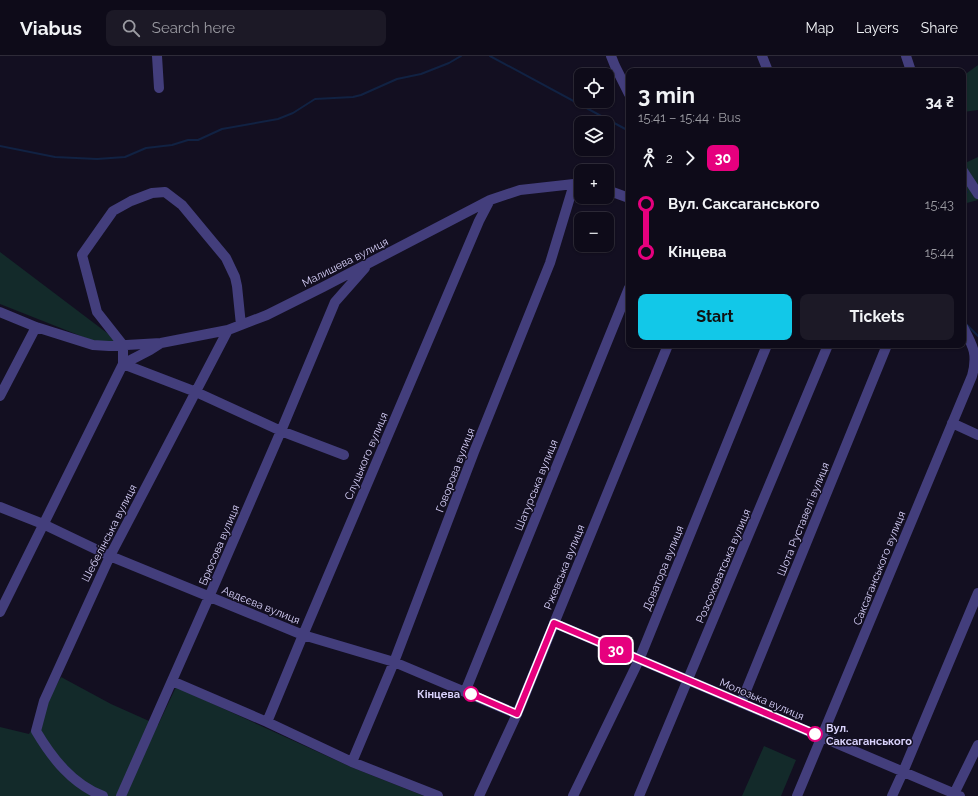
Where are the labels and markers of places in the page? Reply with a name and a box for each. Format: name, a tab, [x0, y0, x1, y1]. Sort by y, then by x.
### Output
marker: Кінцева	[463, 686, 479, 702]
place label: Кінцева	[417, 688, 460, 701]
place label: Вул. Саксаганського	[826, 722, 912, 748]
marker: Вул. Саксаганського	[807, 726, 823, 742]

